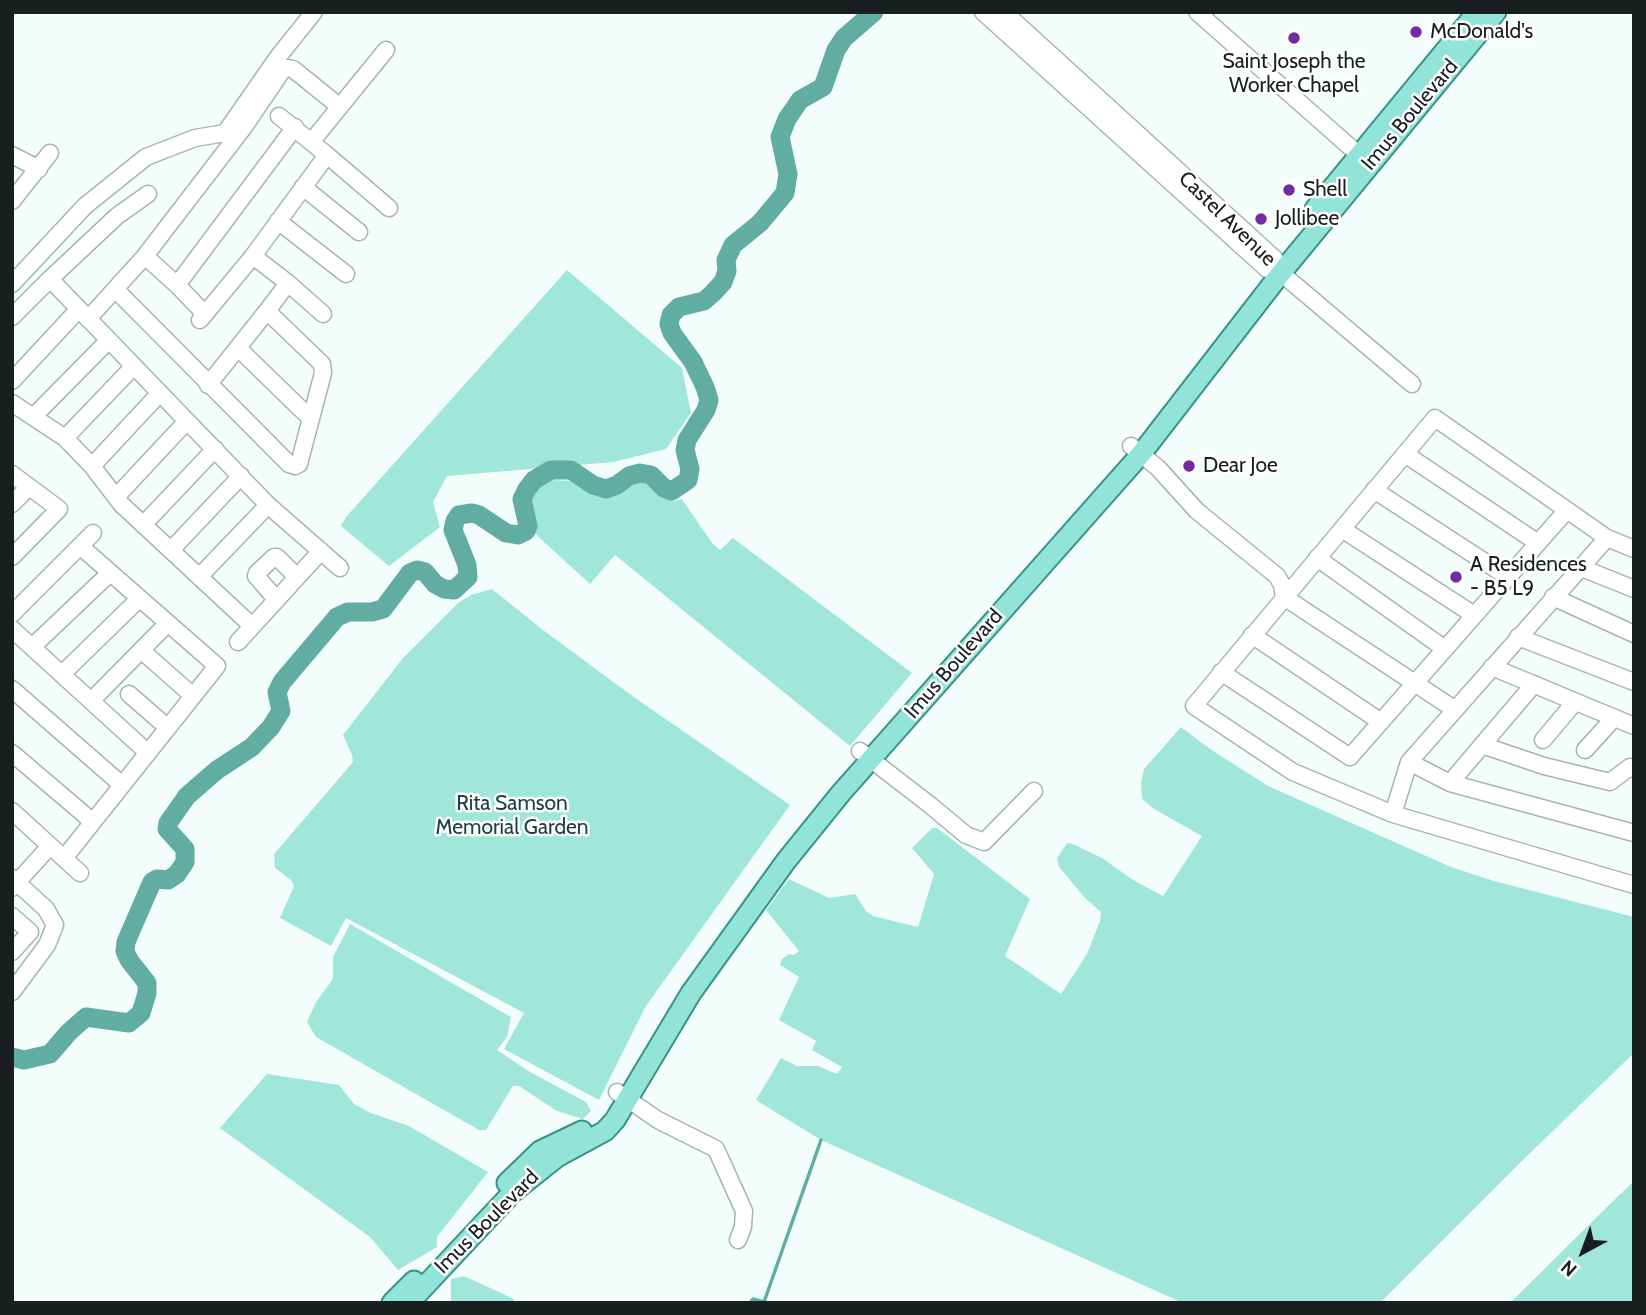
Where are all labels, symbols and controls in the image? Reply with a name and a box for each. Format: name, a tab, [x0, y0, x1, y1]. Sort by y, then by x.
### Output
place label: McDonald's	[1430, 19, 1533, 45]
marker: McDonald's	[1408, 24, 1424, 40]
marker: Saint Joseph the Worker Chapel	[1286, 30, 1302, 46]
place label: Saint Joseph the Worker Chapel	[1222, 49, 1366, 99]
street label: Imus Boulevard	[1356, 54, 1464, 176]
street label: Castel Avenue	[1173, 166, 1281, 272]
place label: Shell	[1303, 177, 1347, 203]
marker: Shell	[1281, 182, 1297, 198]
place label: Jollibee	[1275, 206, 1339, 232]
marker: Jollibee	[1253, 211, 1269, 227]
place label: Dear Joe	[1203, 453, 1278, 479]
marker: Dear Joe	[1181, 458, 1197, 474]
place label: A Residences - B5 L9	[1470, 552, 1587, 602]
marker: A Residences - B5 L9	[1448, 569, 1464, 585]
street label: Imus Boulevard	[900, 604, 1008, 724]
park label: Rita Samson Memorial Garden	[435, 791, 589, 841]
street label: Imus Boulevard	[430, 1165, 544, 1279]
north arrow	[1548, 1217, 1618, 1287]
text: N	[1556, 1255, 1582, 1281]

